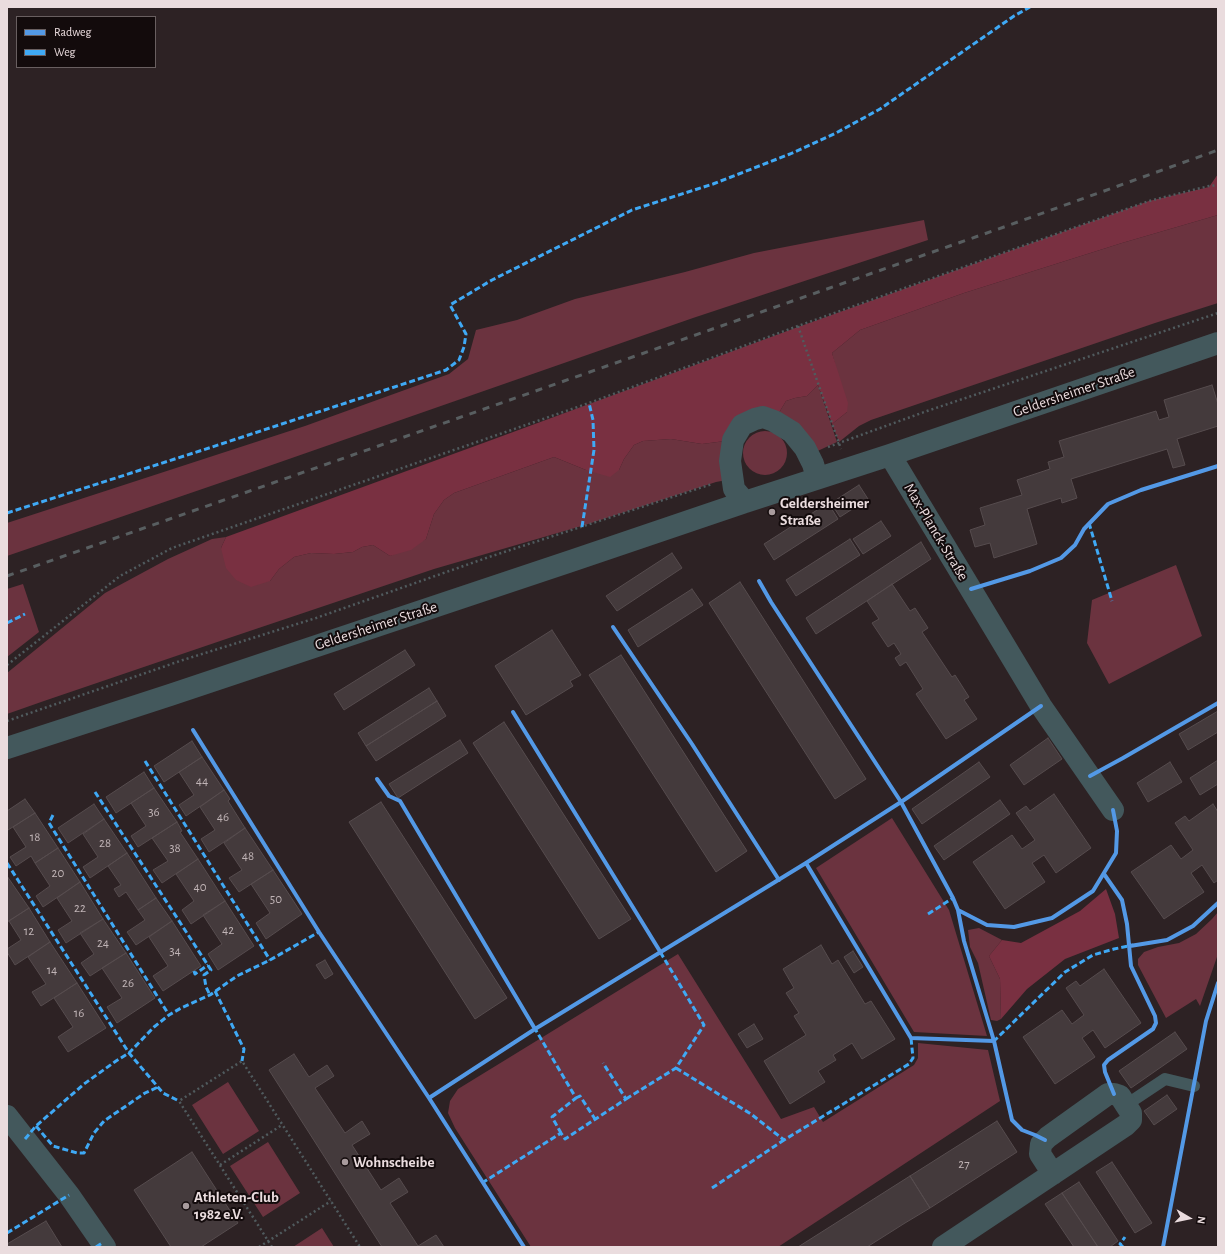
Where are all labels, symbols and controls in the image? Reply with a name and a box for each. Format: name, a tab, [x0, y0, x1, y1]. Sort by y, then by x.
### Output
legend	[16, 16, 156, 68]
text: Radweg	[54, 26, 91, 38]
text: Weg	[54, 46, 75, 58]
street label: Geldersheimer Straße	[1011, 363, 1137, 421]
street label: Max-Planck-Straße	[900, 480, 972, 584]
place label: Geldersheimer Straße	[780, 494, 869, 529]
marker: Geldersheimer Straße	[767, 507, 777, 517]
street label: Geldersheimer Straße	[312, 598, 440, 654]
house number: 44	[196, 773, 208, 789]
house number: 36	[148, 804, 160, 820]
house number: 46	[217, 809, 229, 825]
house number: 18	[30, 829, 40, 845]
house number: 28	[99, 835, 111, 851]
house number: 38	[169, 840, 181, 856]
house number: 48	[242, 848, 254, 864]
house number: 20	[52, 865, 64, 881]
house number: 40	[193, 879, 207, 895]
house number: 50	[270, 891, 282, 907]
house number: 22	[74, 900, 86, 916]
house number: 42	[222, 922, 234, 938]
house number: 12	[24, 923, 34, 939]
house number: 24	[97, 935, 109, 951]
house number: 34	[169, 943, 181, 959]
house number: 14	[47, 962, 57, 978]
house number: 26	[122, 975, 134, 991]
house number: 16	[74, 1005, 84, 1021]
place label: Wohnscheibe	[353, 1153, 434, 1171]
house number: 27	[958, 1156, 970, 1172]
marker: Wohnscheibe	[340, 1157, 350, 1167]
place label: Athleten-Club 1982 e.V.	[194, 1188, 279, 1223]
north arrow	[1169, 1198, 1209, 1238]
marker: Athleten-Club 1982 e.V.	[181, 1201, 191, 1211]
text: N	[1195, 1215, 1207, 1225]

